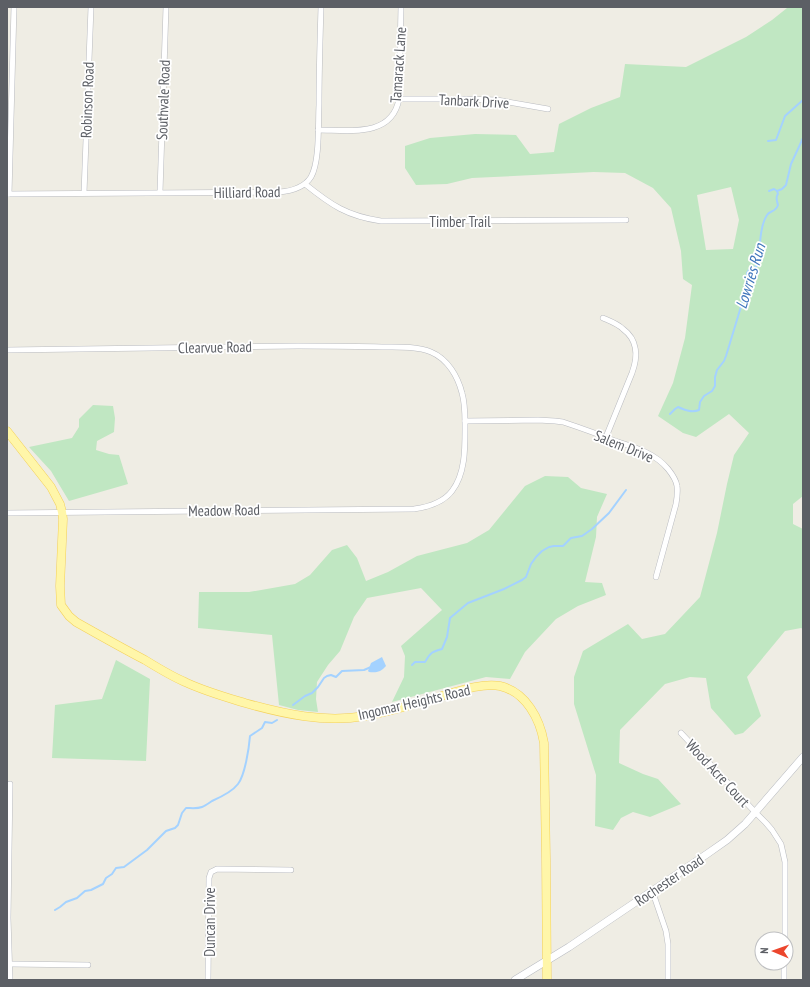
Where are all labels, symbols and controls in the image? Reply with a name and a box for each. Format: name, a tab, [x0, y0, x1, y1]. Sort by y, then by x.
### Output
street label: Tamarack Lane	[386, 26, 410, 104]
street label: Southvale Road	[152, 59, 174, 141]
street label: Robinson Road	[76, 62, 98, 138]
street label: Tanbark Drive	[438, 90, 510, 112]
street label: Hilliard Road	[213, 182, 281, 202]
street label: Timber Trail	[429, 212, 491, 231]
water label: Lowries Run	[731, 240, 770, 311]
street label: Clearvue Road	[178, 337, 252, 357]
street label: Salem Drive	[592, 426, 656, 466]
street label: Meadow Road	[188, 500, 260, 520]
street label: Ingomar Heights Road	[356, 680, 472, 724]
street label: Wood Acre Court	[682, 735, 754, 811]
street label: Rochester Road	[631, 850, 707, 910]
street label: Duncan Drive	[200, 887, 219, 957]
north arrow	[754, 931, 794, 971]
text: N	[757, 947, 771, 954]

